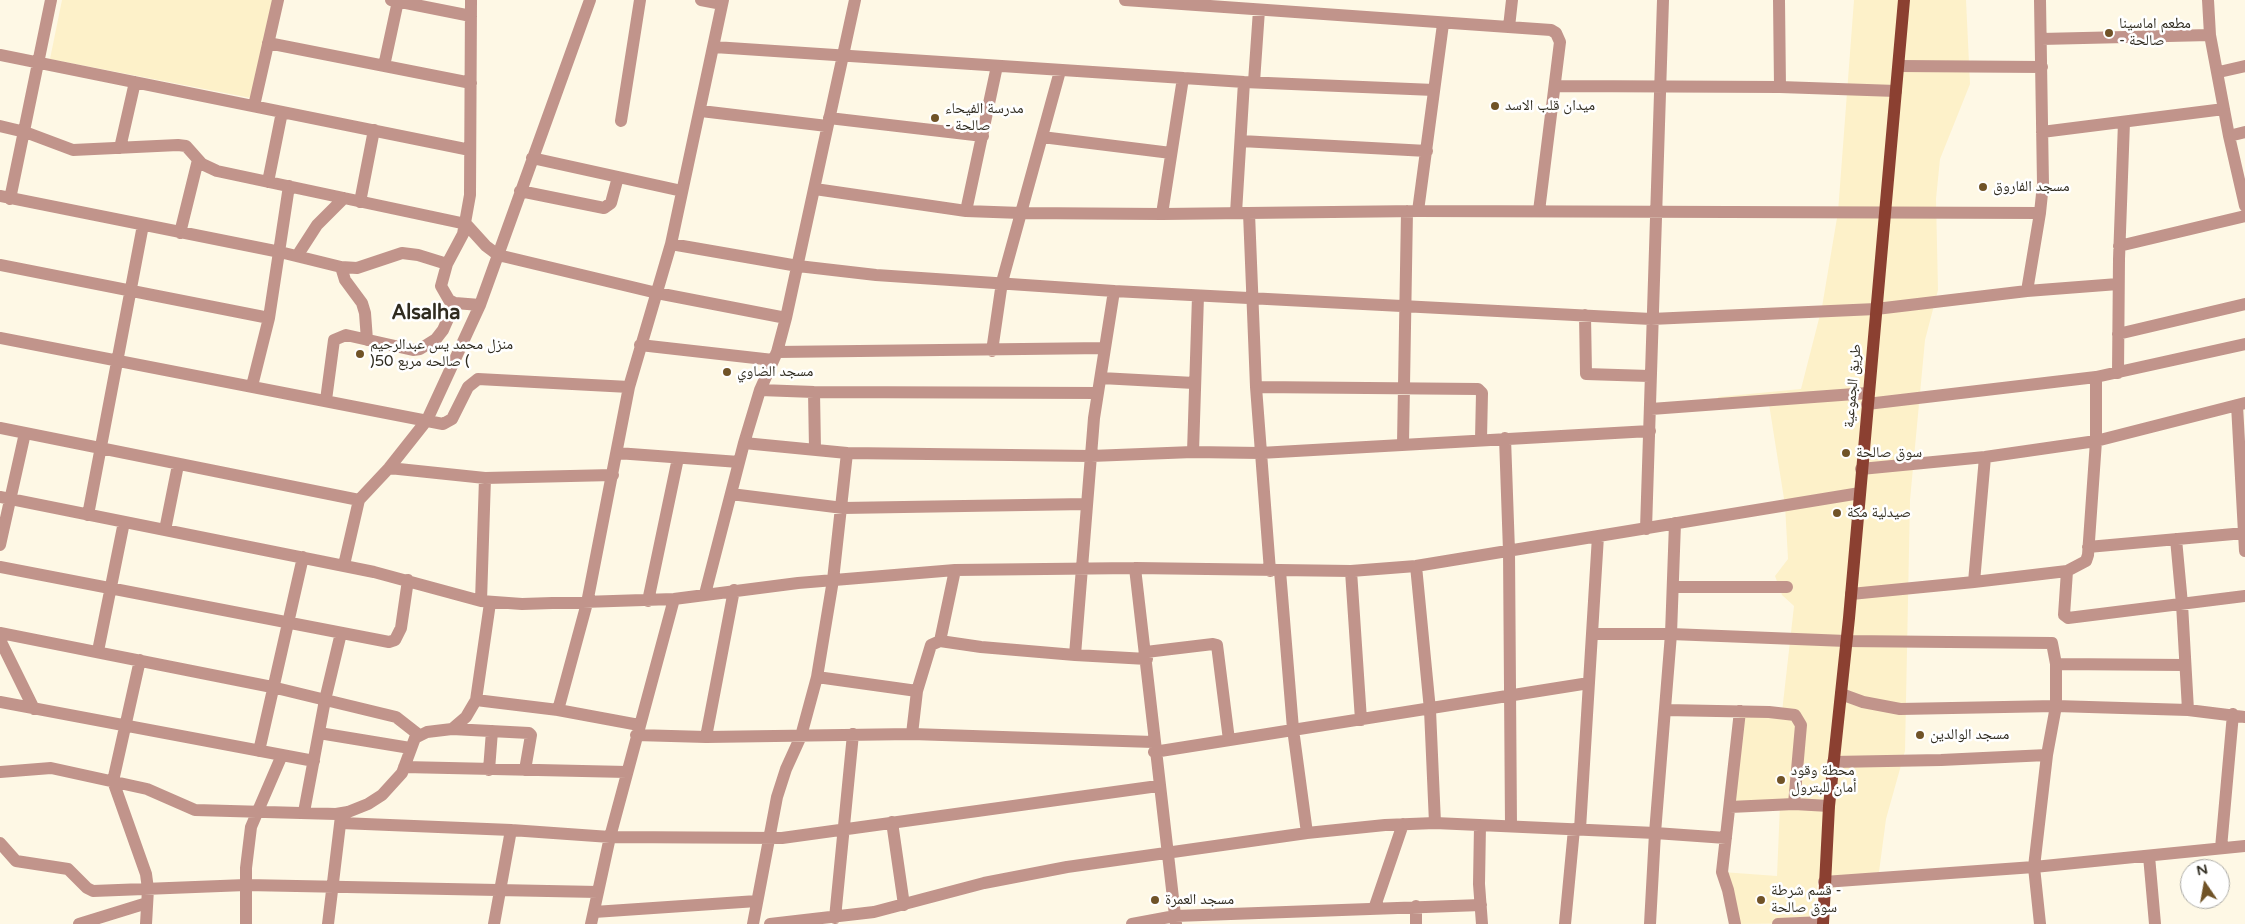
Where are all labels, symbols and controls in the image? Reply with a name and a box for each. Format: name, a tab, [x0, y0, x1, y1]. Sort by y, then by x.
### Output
place label: مطعم اماسينا - صالحة	[2119, 15, 2191, 50]
marker: مطعم اماسينا - صالحة	[2103, 27, 2115, 39]
place label: ميدان قلب الاسد	[1505, 97, 1595, 115]
place label: مدرسة الفيحاء - صالحة	[945, 100, 1024, 135]
marker: ميدان قلب الاسد	[1489, 100, 1501, 112]
marker: مدرسة الفيحاء - صالحة	[929, 112, 941, 124]
place label: مسجد الفاروق	[1993, 178, 2070, 196]
marker: مسجد الفاروق	[1977, 181, 1989, 193]
district label: Alsalha	[391, 302, 461, 326]
place label: منزل محمد يس عبدالرحيم )صالحه مربع 50 (	[370, 336, 513, 371]
street label: طريق الجموعية	[1840, 343, 1866, 429]
marker: منزل محمد يس عبدالرحيم )صالحه مربع 50 (	[354, 348, 366, 360]
place label: مسجد الضاوي	[737, 363, 813, 381]
marker: مسجد الضاوي	[721, 366, 733, 378]
place label: سوق صالحة	[1856, 444, 1922, 462]
marker: سوق صالحة	[1840, 447, 1852, 459]
place label: صيدلية مكة	[1847, 504, 1911, 522]
marker: صيدلية مكة	[1831, 507, 1843, 519]
place label: مسجد الوالدين	[1930, 726, 2009, 744]
marker: مسجد الوالدين	[1914, 729, 1926, 741]
place label: محطة وقود أمان للبترول	[1791, 762, 1857, 797]
marker: محطة وقود أمان للبترول	[1775, 774, 1787, 786]
north arrow	[2180, 859, 2230, 909]
text: N	[2195, 860, 2209, 879]
place label: قسم شرطة - سوق صالحة	[1771, 882, 1842, 917]
place label: مسجد العمرة	[1165, 891, 1234, 909]
marker: مسجد العمرة	[1149, 894, 1161, 906]
marker: قسم شرطة - سوق صالحة	[1755, 894, 1767, 906]

